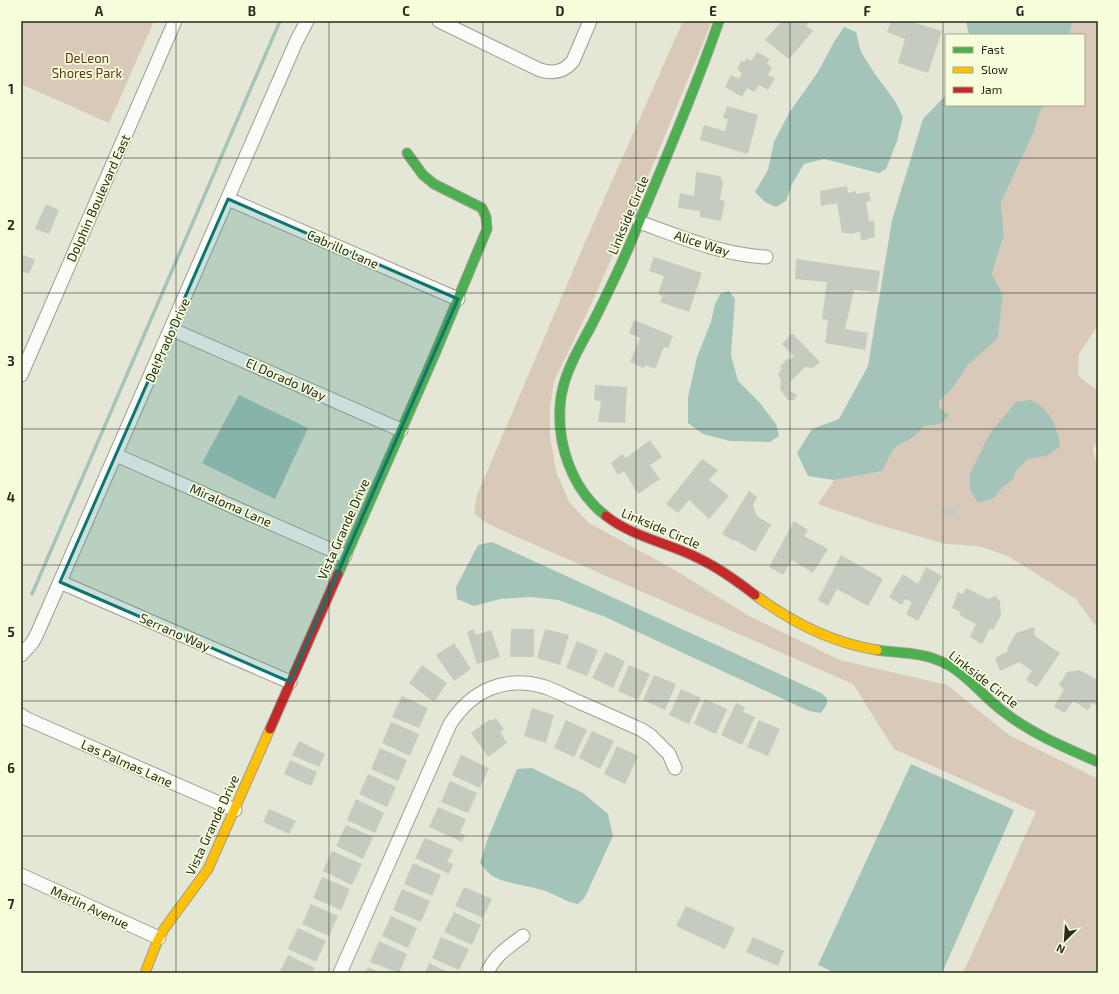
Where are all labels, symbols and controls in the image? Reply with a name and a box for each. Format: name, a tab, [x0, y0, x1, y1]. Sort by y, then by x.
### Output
text: A	[95, 3, 104, 19]
text: B	[248, 3, 256, 19]
text: C	[402, 3, 410, 19]
text: D	[556, 3, 565, 19]
text: E	[709, 3, 717, 19]
text: F	[863, 3, 871, 19]
text: G	[1016, 3, 1024, 19]
legend	[945, 34, 1085, 106]
text: Fast	[981, 42, 1005, 56]
park label: DeLeon Shores Park	[52, 50, 123, 81]
text: Slow	[981, 62, 1008, 76]
text: 1	[8, 81, 14, 97]
text: Jam	[981, 82, 1002, 96]
street label: Dolphin Boulevard East	[63, 132, 133, 264]
street label: Linkside Circle	[604, 173, 652, 257]
text: 2	[7, 217, 15, 233]
street label: Cabrillo Lane	[305, 226, 381, 272]
street label: Alice Way	[672, 227, 732, 260]
street label: Del Prado Drive	[141, 295, 193, 385]
text: 3	[7, 353, 15, 369]
street label: El Dorado Way	[244, 354, 329, 404]
street label: Vista Grande Drive	[314, 476, 372, 582]
street label: Miraloma Lane	[188, 480, 274, 530]
text: 4	[7, 489, 15, 505]
street label: Linkside Circle	[619, 504, 703, 552]
street label: Serrano Way	[137, 609, 213, 655]
text: 5	[7, 624, 15, 640]
street label: Linkside Circle	[946, 647, 1022, 711]
street label: Las Palmas Lane	[79, 736, 175, 790]
text: 6	[7, 760, 15, 776]
street label: Vista Grande Drive	[182, 772, 242, 878]
street label: Marlin Avenue	[48, 882, 132, 932]
text: 7	[8, 896, 15, 912]
north arrow	[1045, 920, 1085, 960]
text: N	[1054, 942, 1067, 957]

